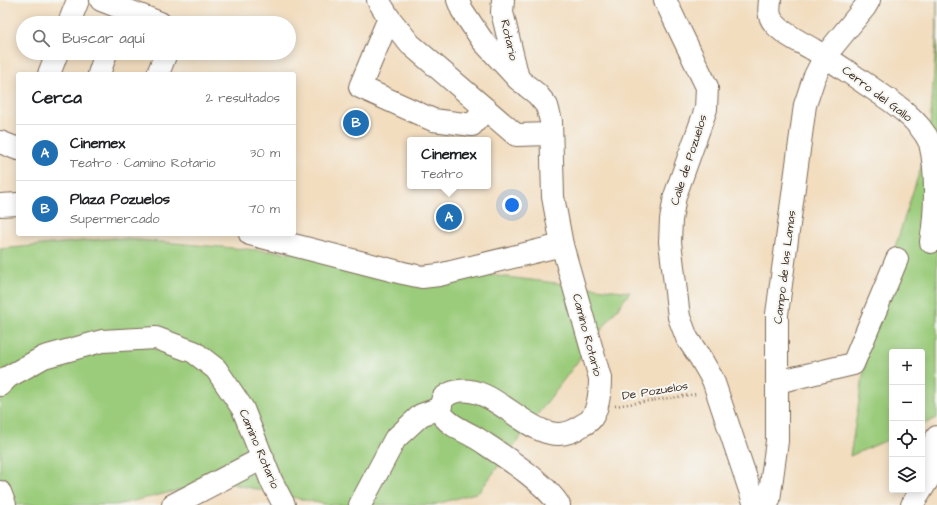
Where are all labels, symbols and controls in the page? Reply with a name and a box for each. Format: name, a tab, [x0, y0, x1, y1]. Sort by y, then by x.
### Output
search box	[16, 16, 296, 60]
street label: Rotario	[496, 18, 522, 62]
icon: search	[30, 27, 52, 49]
text: Buscar aquí	[62, 28, 144, 49]
street label: Cerro del Gallo	[838, 62, 916, 126]
text: Cerca	[32, 86, 82, 110]
text: 2 resultados	[206, 89, 280, 107]
pin: B	[343, 108, 369, 138]
street label: Calle de Pozuelos	[666, 112, 712, 208]
text: Cinemex	[70, 133, 125, 154]
popup	[407, 137, 491, 189]
text: A	[41, 144, 49, 162]
text: 30 m	[250, 144, 280, 162]
text: Cinemex	[421, 144, 477, 165]
text: Teatro · Camino Rotario	[70, 154, 216, 172]
text: Teatro	[421, 165, 463, 183]
text: Plaza Pozuelos	[70, 189, 170, 210]
your location	[502, 195, 522, 215]
text: B	[40, 200, 50, 218]
text: 70 m	[248, 200, 280, 218]
pin: A	[436, 202, 462, 232]
street label: Campo de las Lamas	[770, 209, 800, 325]
text: Supermercado	[70, 210, 160, 228]
street label: Camino Rotario	[568, 292, 606, 378]
map controls	[889, 349, 925, 493]
button: +	[889, 349, 925, 385]
street label: De Pozuelos	[621, 377, 689, 405]
button: −	[889, 385, 925, 421]
street label: Camino Rotario	[235, 407, 283, 492]
button: locate	[889, 421, 925, 457]
button: layers	[889, 457, 925, 493]

